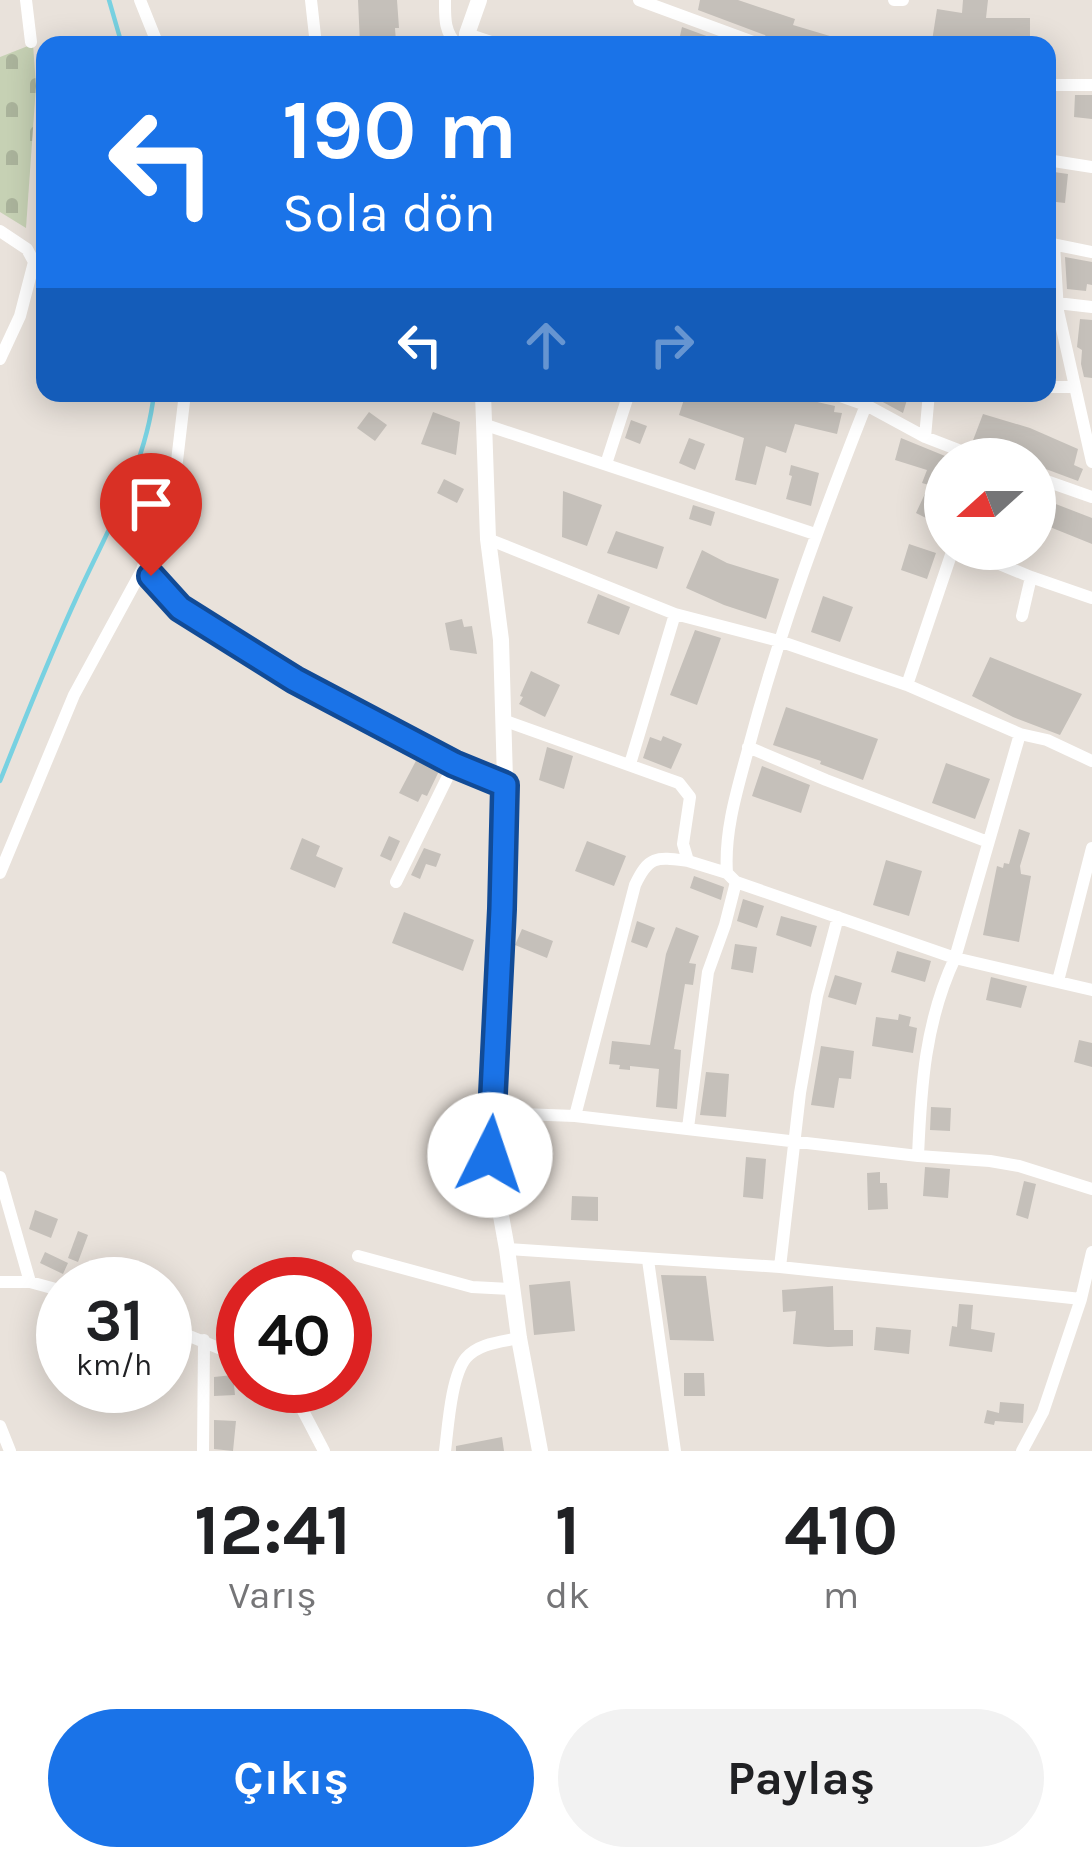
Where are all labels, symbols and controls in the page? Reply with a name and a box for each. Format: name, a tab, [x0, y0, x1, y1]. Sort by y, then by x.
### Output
text: 190 m	[282, 81, 517, 179]
icon: left	[84, 84, 240, 240]
text: Sola dön	[282, 181, 496, 245]
icon: left	[387, 312, 453, 378]
icon: ahead	[513, 312, 579, 378]
icon: right	[639, 312, 705, 378]
north arrow	[924, 438, 1056, 570]
map controls	[924, 438, 1056, 570]
pin	[100, 453, 202, 576]
icon: arrive	[118, 471, 184, 537]
position arrow	[427, 1092, 553, 1218]
speed limit sign: 40	[216, 1257, 372, 1413]
text: 31	[85, 1285, 143, 1355]
text: km/h	[76, 1347, 152, 1383]
text: 12:41	[194, 1488, 351, 1572]
text: 1	[555, 1488, 580, 1572]
text: 410	[784, 1488, 898, 1572]
text: Varış	[228, 1572, 317, 1618]
text: dk	[545, 1572, 590, 1618]
text: m	[823, 1572, 859, 1618]
button: Çıkış	[48, 1709, 534, 1847]
button: Paylaş	[558, 1709, 1044, 1847]

